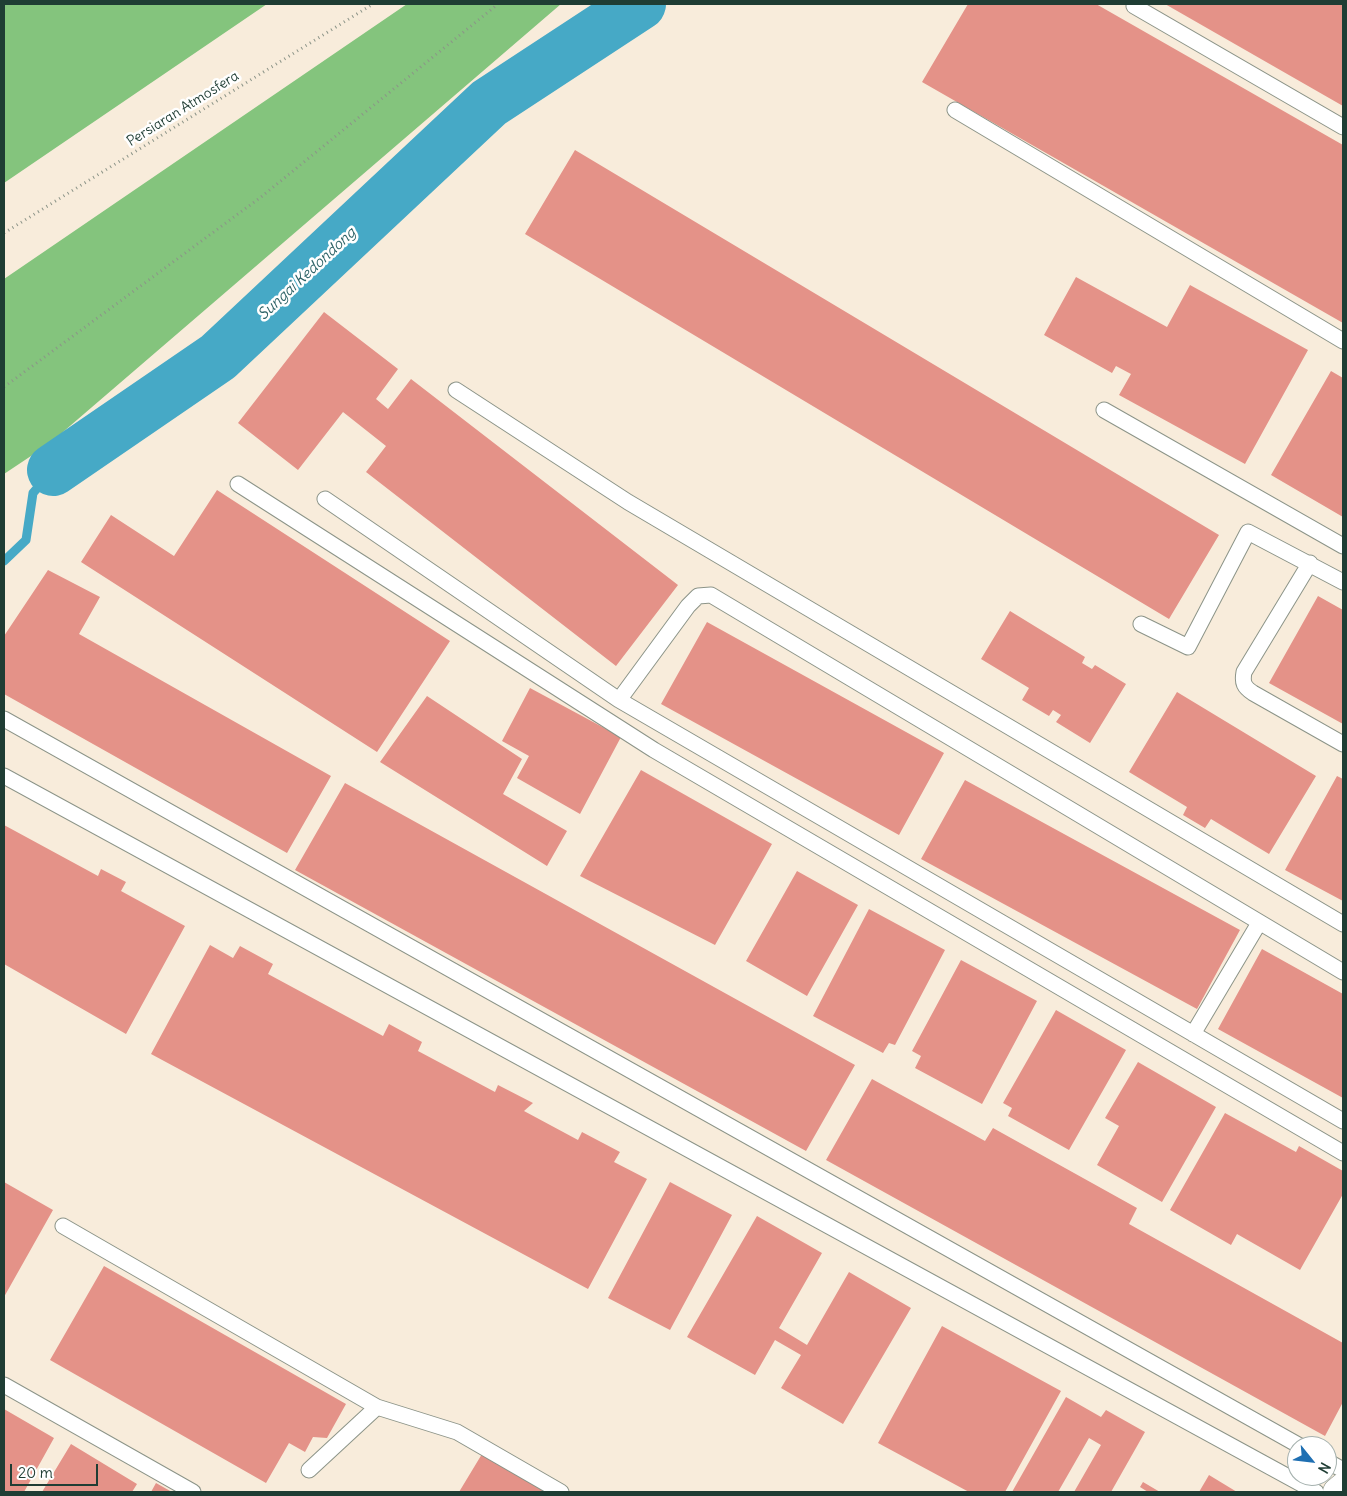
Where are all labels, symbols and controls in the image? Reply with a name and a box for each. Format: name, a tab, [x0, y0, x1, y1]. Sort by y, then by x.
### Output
street label: Persiaran Atmosfera	[124, 68, 242, 150]
water label: Sungai Kedondong	[254, 224, 360, 324]
north arrow	[1287, 1436, 1337, 1486]
scale bar	[12, 1454, 100, 1486]
text: N	[1314, 1459, 1334, 1476]
text: 20 m	[18, 1463, 53, 1482]

